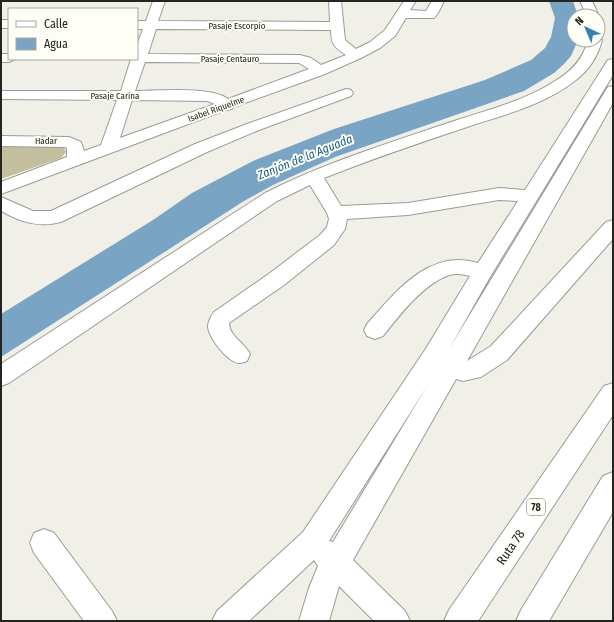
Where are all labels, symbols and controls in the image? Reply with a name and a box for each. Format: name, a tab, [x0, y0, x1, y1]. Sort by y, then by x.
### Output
legend	[8, 8, 138, 60]
north arrow	[566, 8, 606, 48]
text: N	[573, 14, 586, 28]
text: Calle	[44, 17, 68, 31]
street label: Pasaje Escorpio	[209, 21, 266, 31]
text: Agua	[44, 37, 68, 51]
street label: Pasaje Centauro	[201, 54, 260, 64]
street label: Pasaje Carina	[91, 91, 140, 101]
street label: Isabel Riquelme	[186, 94, 246, 124]
water label: Zanjón de la Aguada	[255, 132, 354, 183]
street label: Hadar	[35, 136, 58, 146]
road number: 78	[527, 499, 545, 515]
street label: Ruta 78	[493, 527, 528, 568]

